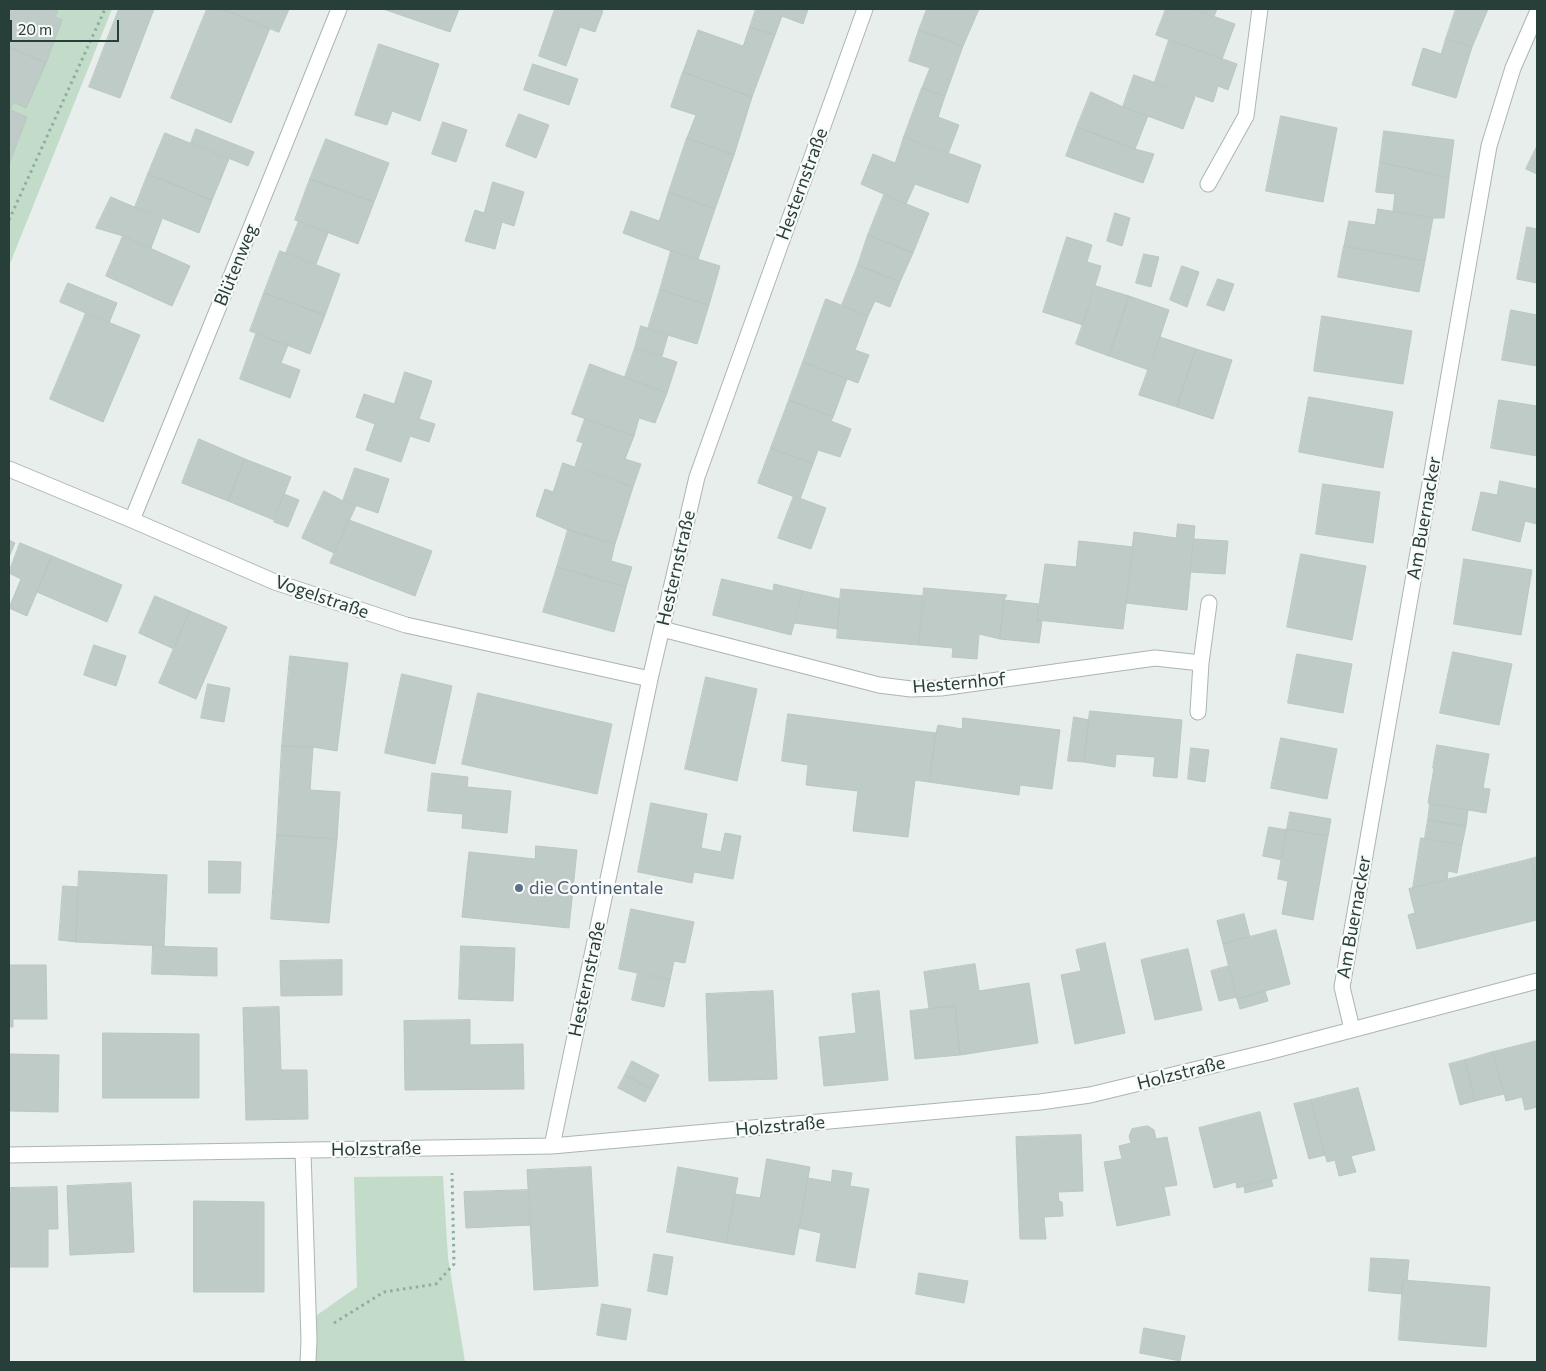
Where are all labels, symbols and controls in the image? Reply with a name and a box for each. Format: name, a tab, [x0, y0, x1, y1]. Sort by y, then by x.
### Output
scale bar	[12, 10, 121, 42]
text: 20 m	[18, 20, 52, 38]
street label: Hesternstraße	[772, 125, 832, 243]
street label: Blütenweg	[210, 221, 262, 309]
street label: Am Buernacker	[1403, 455, 1445, 581]
street label: Hesternstraße	[652, 508, 700, 628]
street label: Vogelstraße	[272, 571, 372, 623]
street label: Hesternhof	[912, 668, 1006, 698]
street label: Am Buernacker	[1333, 854, 1375, 980]
place label: die Continentale	[529, 877, 663, 899]
marker: die Continentale	[513, 882, 525, 894]
street label: Hesternstraße	[564, 919, 610, 1039]
street label: Holzstraße	[1135, 1052, 1227, 1094]
street label: Holzstraße	[734, 1111, 826, 1141]
street label: Holzstraße	[331, 1137, 421, 1161]

